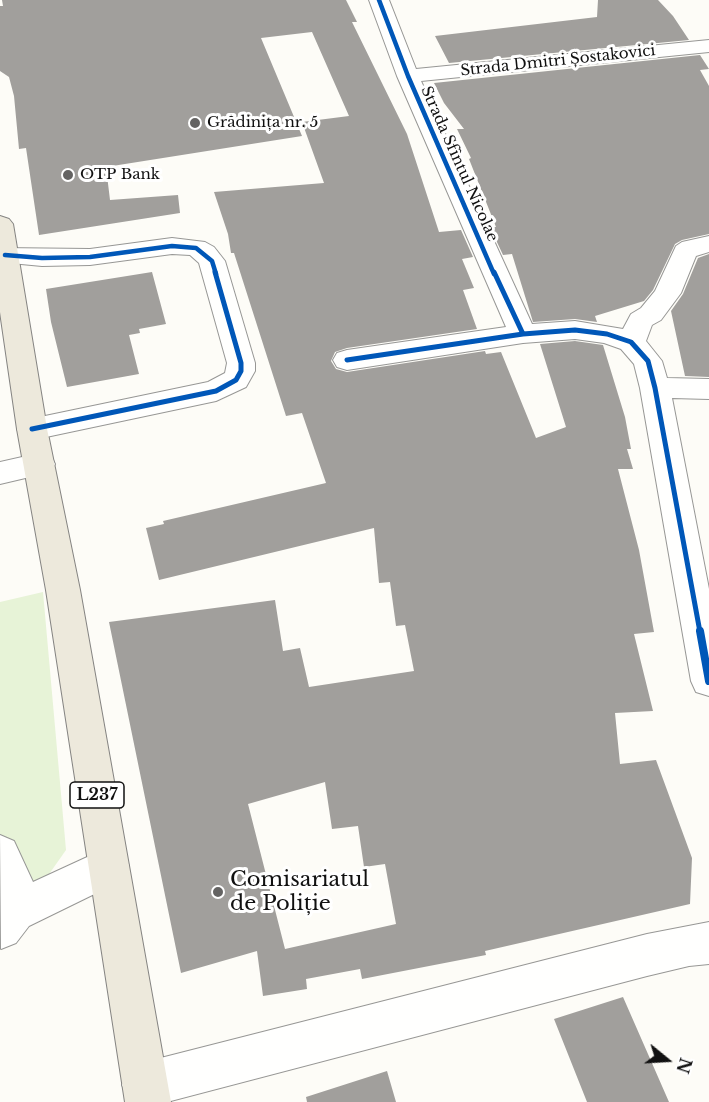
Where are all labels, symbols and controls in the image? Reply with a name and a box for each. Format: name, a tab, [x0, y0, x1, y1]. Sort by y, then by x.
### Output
street label: Strada Dmitri Șostakovici	[460, 42, 656, 80]
street label: Strada Sfîntul Nicolae	[417, 84, 501, 244]
place label: Grădinița nr. 5	[207, 114, 318, 132]
marker: Grădinița nr. 5	[188, 116, 202, 130]
place label: OTP Bank	[80, 166, 160, 184]
marker: OTP Bank	[61, 168, 75, 182]
road number: L237	[70, 782, 124, 808]
place label: Comisariatul de Poliție	[230, 867, 369, 917]
marker: Comisariatul de Poliție	[211, 885, 225, 899]
north arrow	[637, 1030, 697, 1090]
text: N	[672, 1055, 696, 1076]

